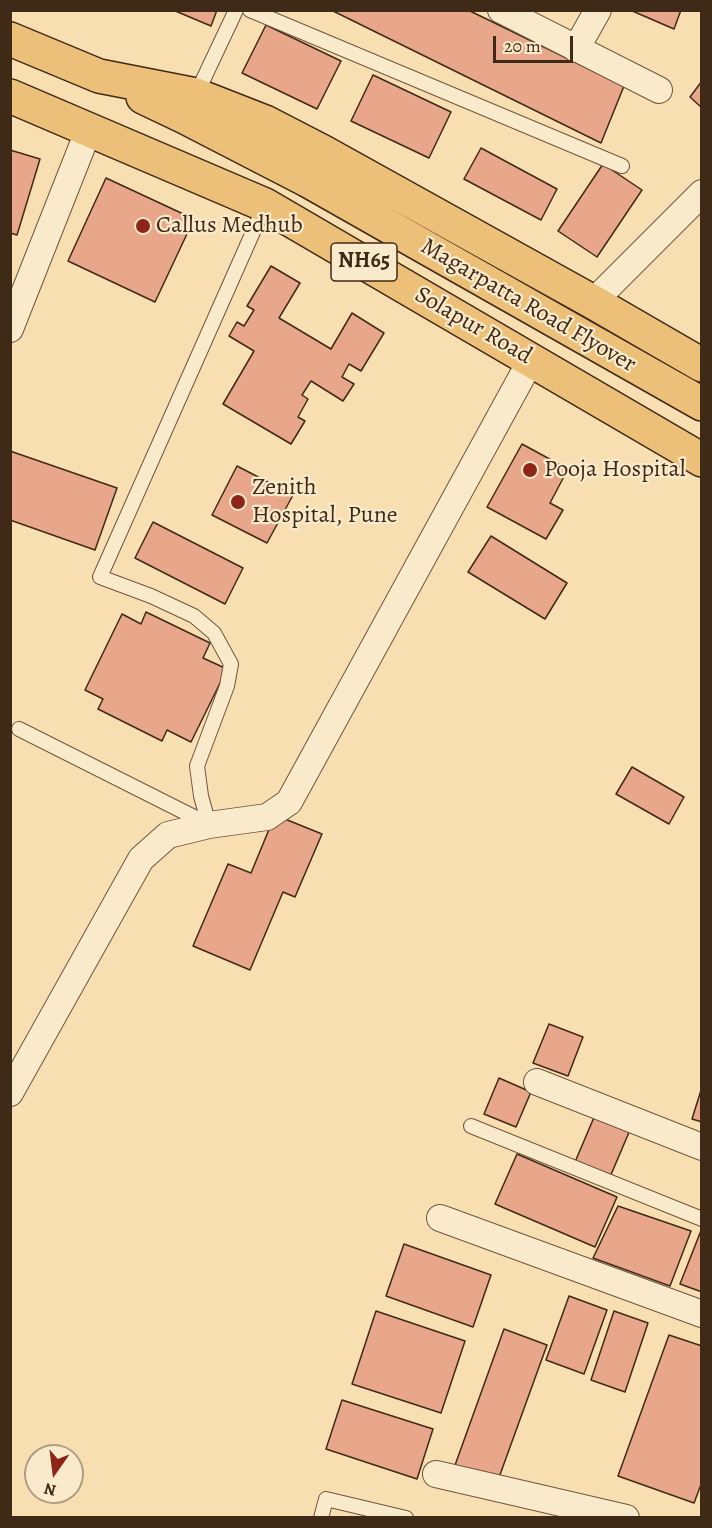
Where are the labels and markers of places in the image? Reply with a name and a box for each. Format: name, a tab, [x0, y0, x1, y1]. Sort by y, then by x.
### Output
place label: Callus Medhub	[156, 212, 303, 240]
marker: Callus Medhub	[134, 217, 152, 235]
place label: Pooja Hospital	[544, 456, 686, 484]
marker: Pooja Hospital	[521, 461, 539, 479]
place label: Zenith Hospital, Pune	[252, 474, 398, 530]
marker: Zenith Hospital, Pune	[229, 493, 247, 511]

